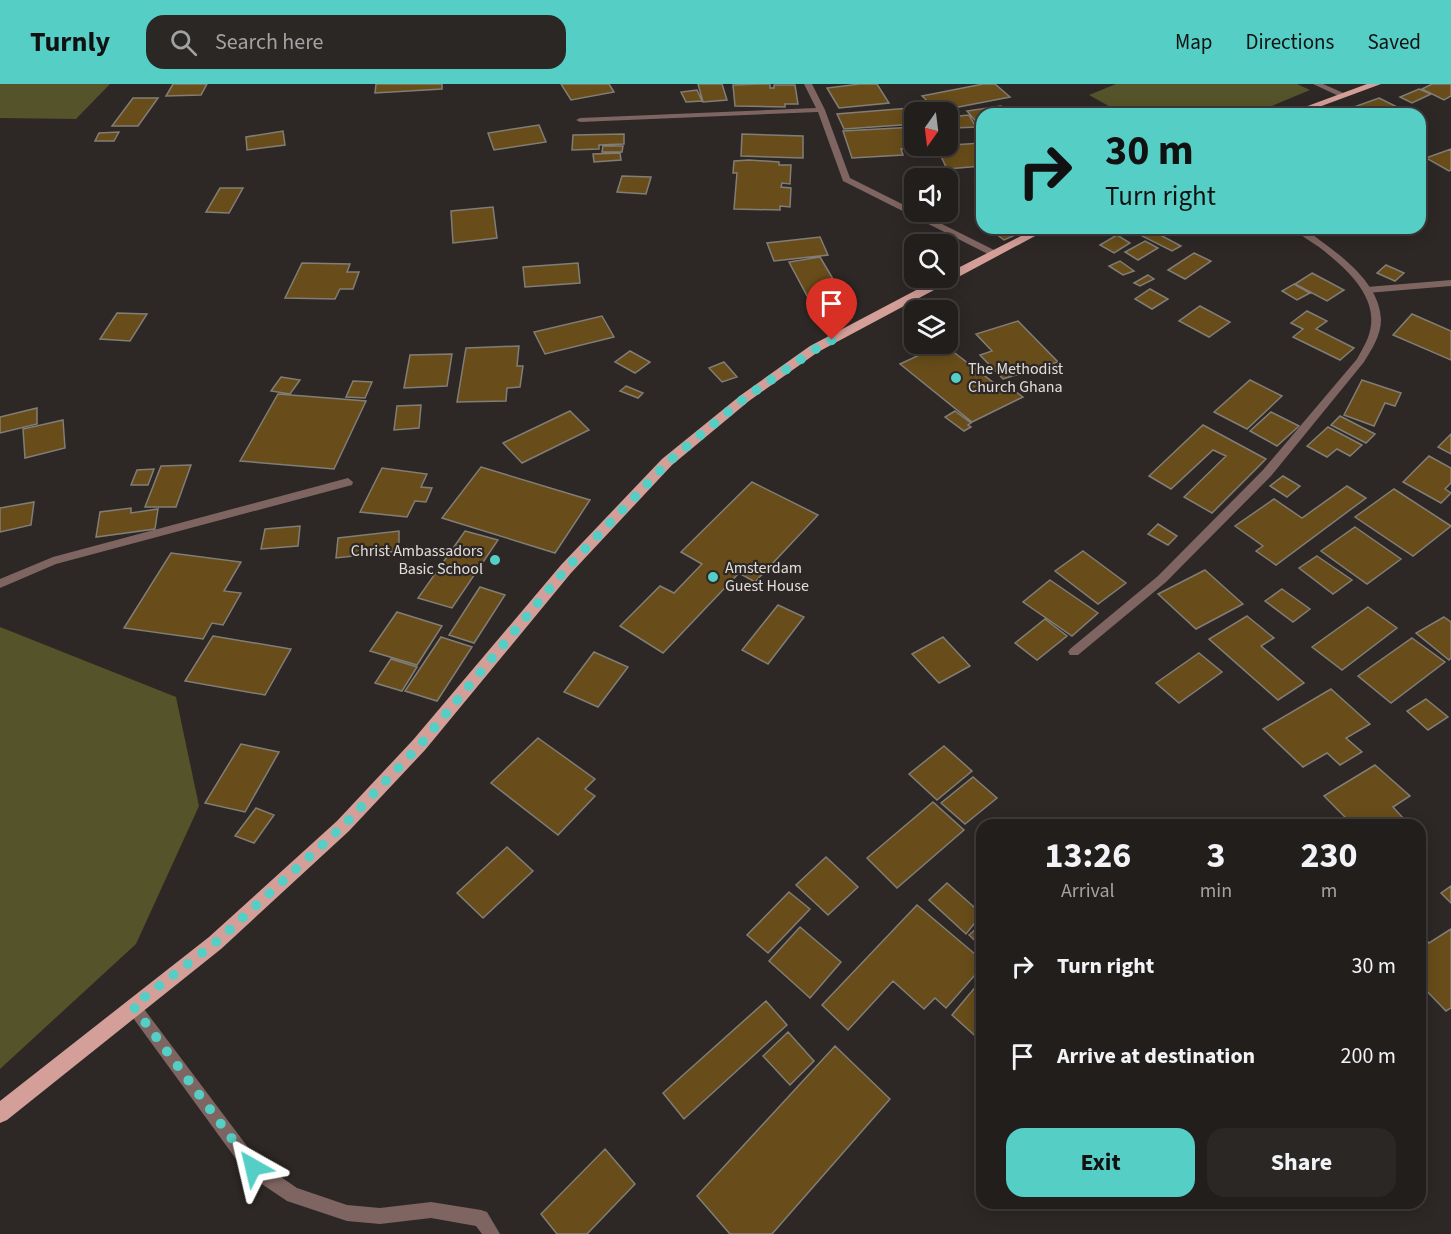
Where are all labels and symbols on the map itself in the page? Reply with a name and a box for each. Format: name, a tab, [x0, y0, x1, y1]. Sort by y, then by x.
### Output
north arrow	[904, 102, 958, 156]
pin	[806, 278, 857, 340]
place label: The Methodist Church Ghana	[968, 358, 1064, 398]
marker: The Methodist Church Ghana	[949, 371, 963, 385]
place label: Christ Ambassadors Basic School	[351, 540, 483, 580]
marker: Christ Ambassadors Basic School	[488, 553, 502, 567]
place label: Amsterdam Guest House	[725, 557, 809, 597]
marker: Amsterdam Guest House	[706, 570, 720, 584]
position arrow	[221, 1135, 285, 1199]

